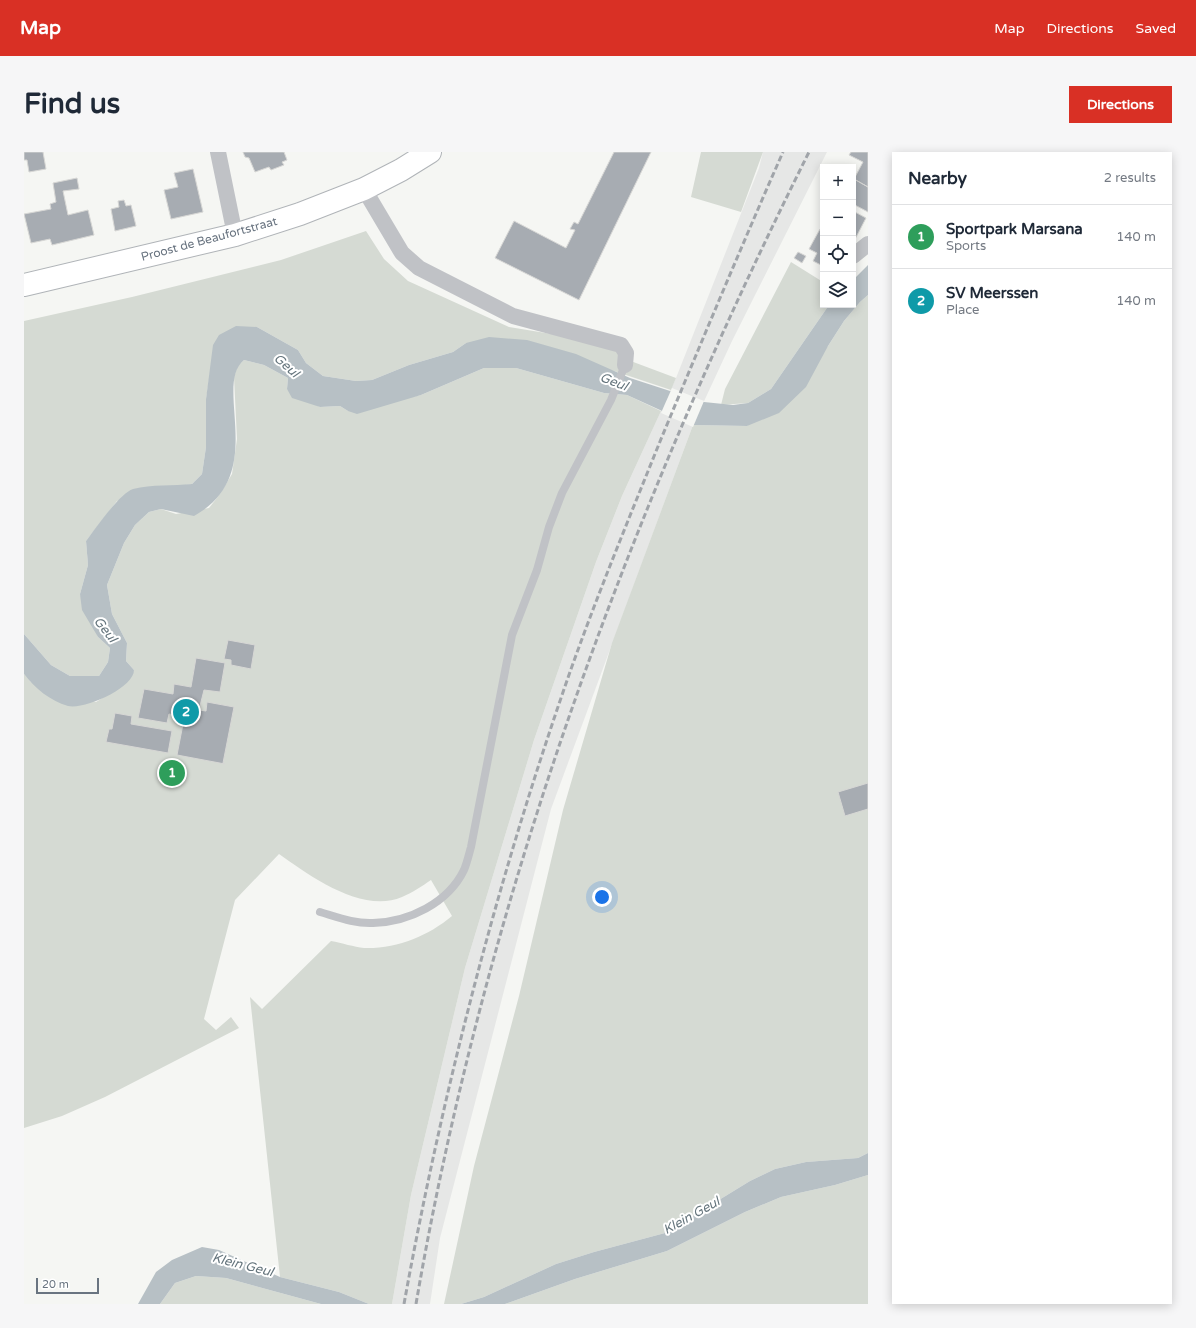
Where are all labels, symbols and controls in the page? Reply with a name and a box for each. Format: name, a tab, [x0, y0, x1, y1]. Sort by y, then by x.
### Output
text: Map	[20, 17, 61, 39]
text: Map	[994, 20, 1025, 37]
text: Directions	[1047, 20, 1114, 37]
text: Saved	[1136, 20, 1176, 37]
button: Directions	[1069, 86, 1172, 123]
text: Find us	[24, 87, 120, 121]
map controls	[820, 164, 856, 308]
button: +	[820, 164, 856, 200]
text: Nearby	[908, 168, 967, 189]
text: 2 results	[1104, 170, 1156, 186]
button: −	[820, 200, 856, 236]
street label: Proost de Beaufortstraat	[139, 214, 279, 264]
text: Sportpark Marsana	[946, 220, 1083, 238]
text: 1	[917, 229, 925, 245]
text: 140 m	[1116, 229, 1156, 245]
button: locate	[820, 236, 856, 272]
text: Sports	[946, 238, 986, 254]
button: layers	[820, 272, 856, 308]
text: SV Meerssen	[946, 284, 1039, 302]
text: 2	[917, 293, 925, 309]
text: 140 m	[1116, 293, 1156, 309]
text: Place	[946, 302, 979, 318]
water label: Geul	[270, 350, 304, 382]
water label: Geul	[598, 369, 631, 395]
water label: Geul	[90, 614, 121, 647]
pin: 2	[173, 697, 199, 727]
pin: 1	[159, 758, 185, 788]
your location	[592, 887, 612, 907]
water label: Klein Geul	[660, 1193, 724, 1238]
water label: Klein Geul	[211, 1250, 277, 1281]
scale bar	[36, 1276, 99, 1295]
text: 20 m	[42, 1278, 69, 1291]

